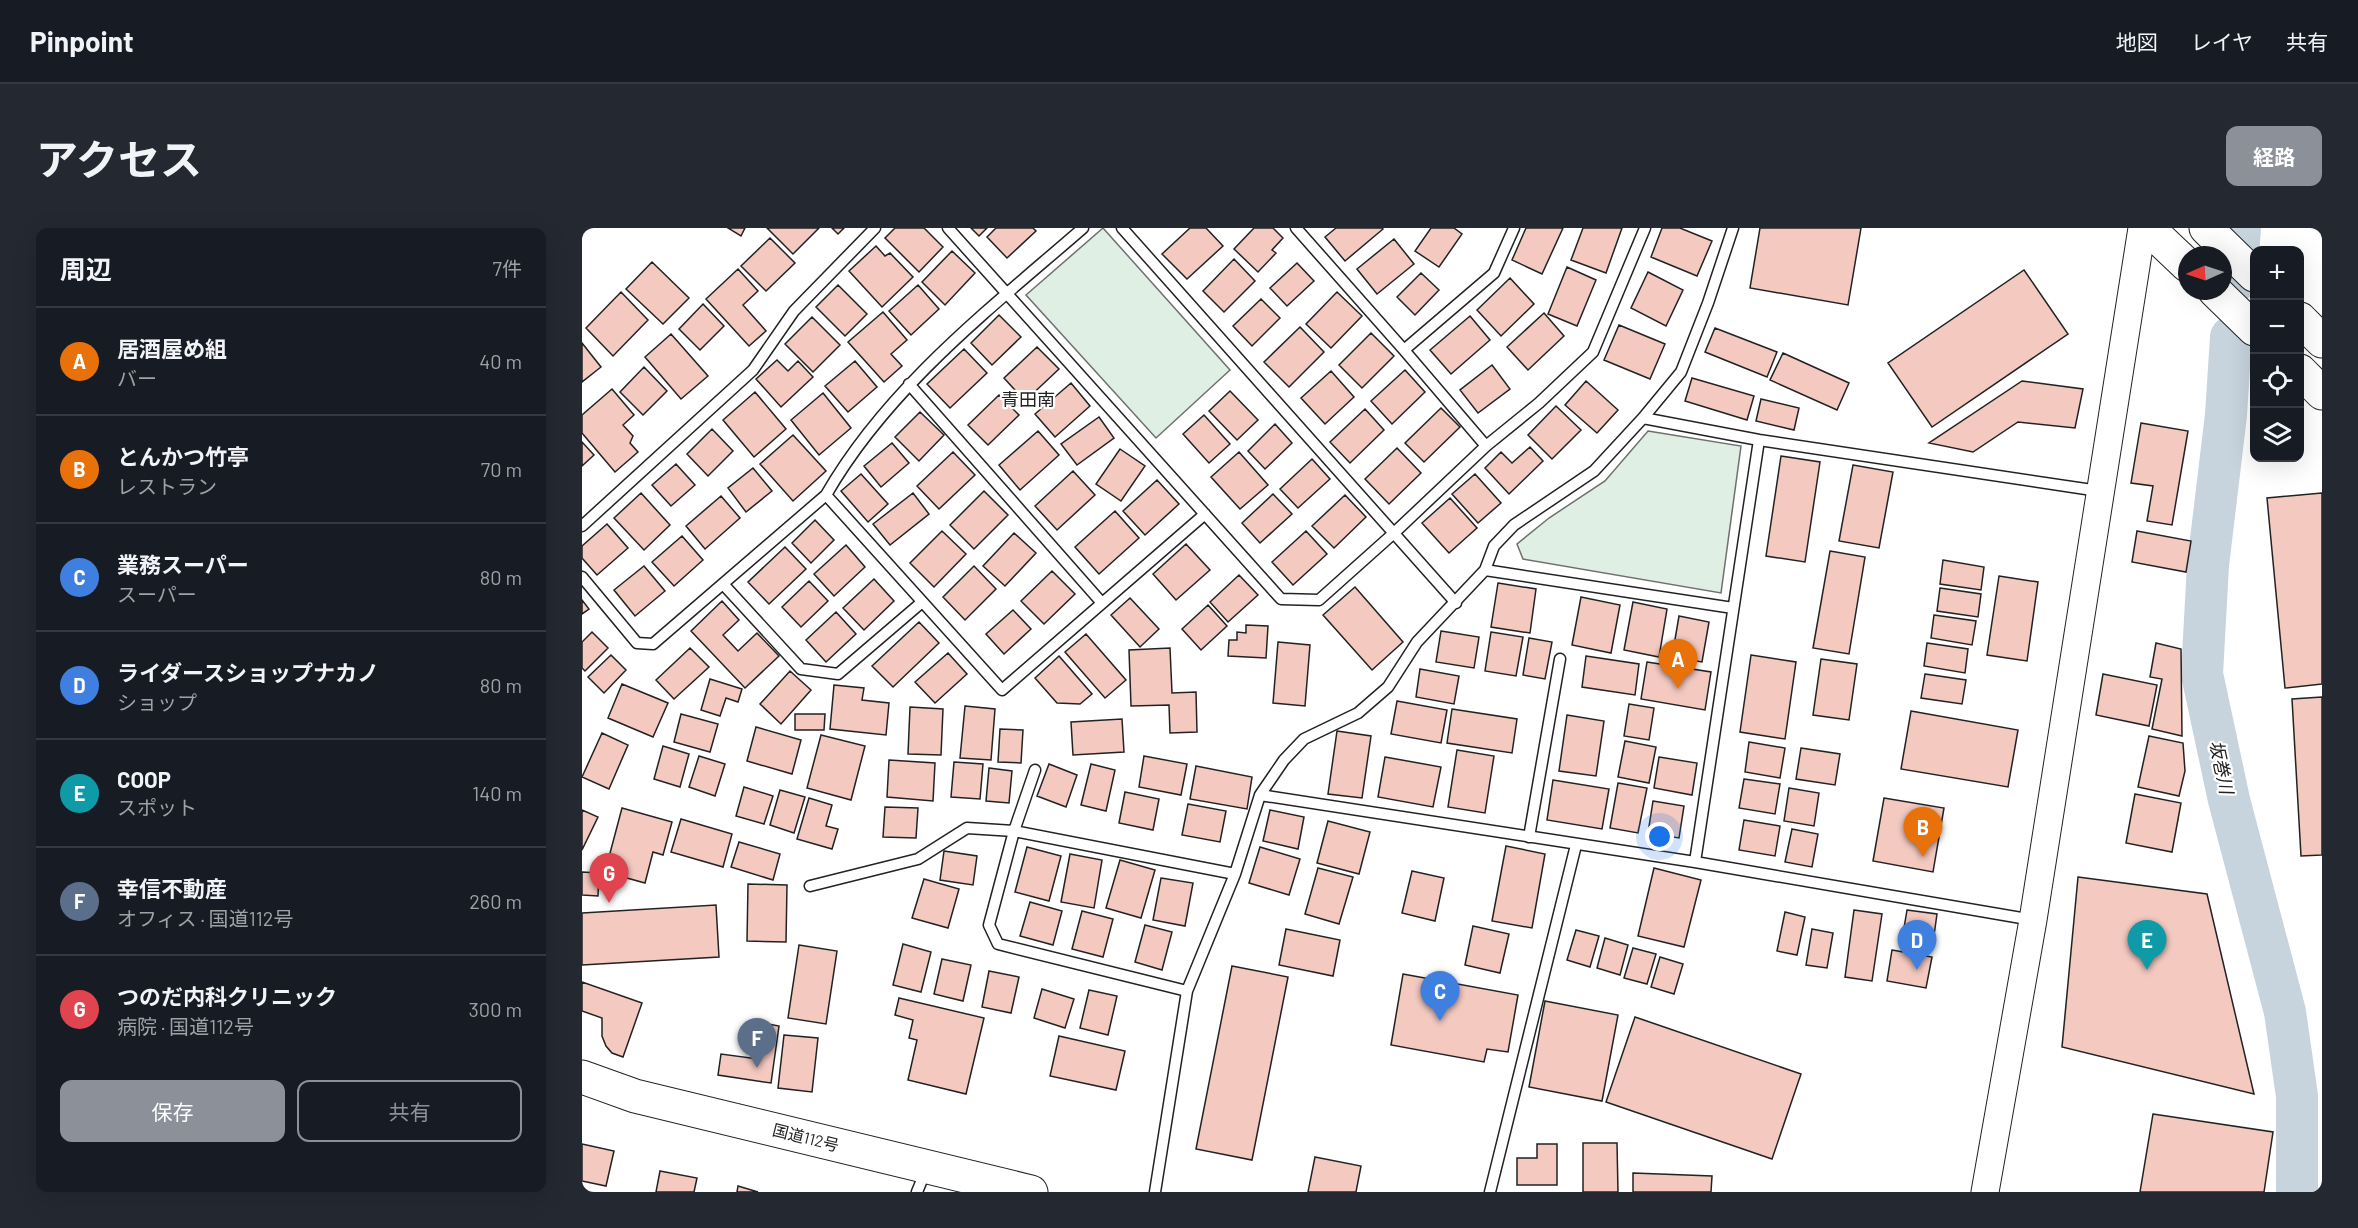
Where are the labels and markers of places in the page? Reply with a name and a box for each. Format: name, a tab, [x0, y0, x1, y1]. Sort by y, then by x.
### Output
pin: A	[1658, 640, 1698, 689]
pin: B	[1904, 808, 1942, 857]
pin: G	[590, 854, 628, 903]
pin: D	[1898, 920, 1936, 970]
pin: E	[2128, 920, 2166, 970]
pin: C	[1420, 972, 1460, 1021]
pin: F	[738, 1018, 777, 1068]

